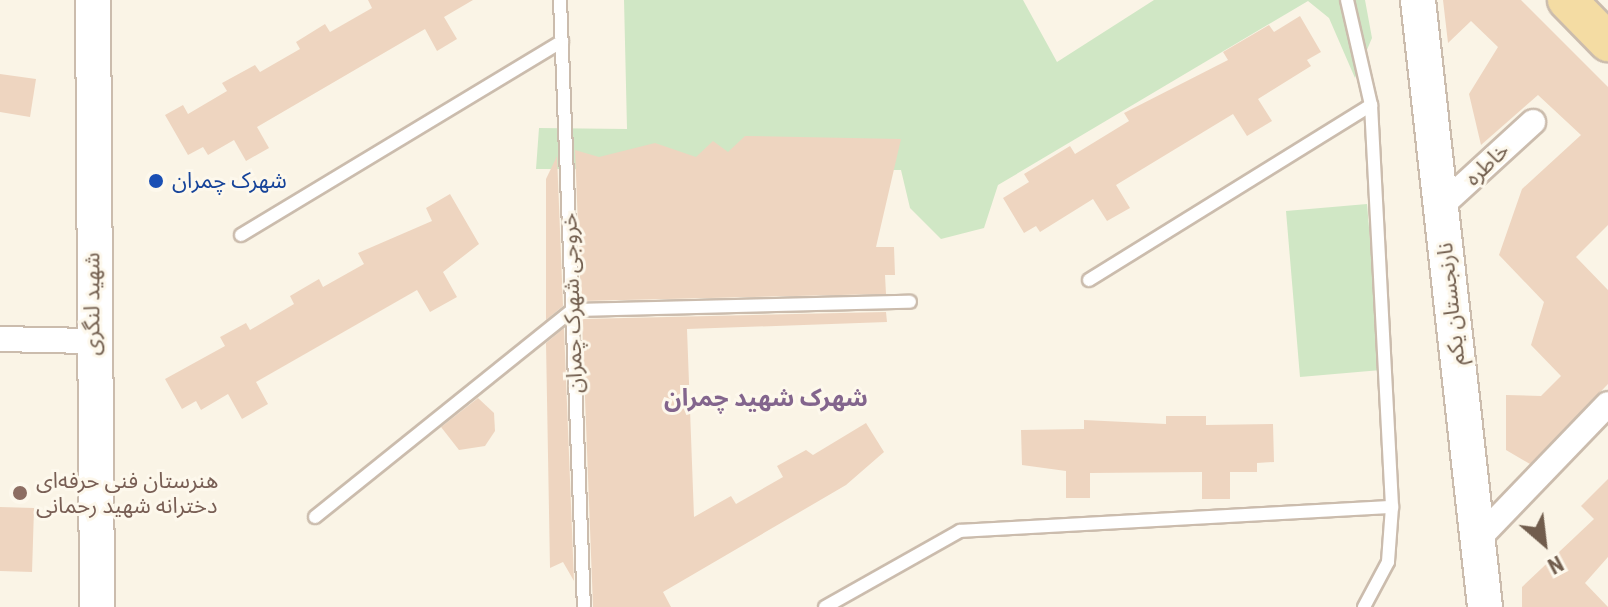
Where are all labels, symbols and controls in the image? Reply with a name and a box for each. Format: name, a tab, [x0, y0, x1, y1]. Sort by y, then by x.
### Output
street label: خاطره	[1459, 137, 1515, 191]
place label: شهرک چمران	[172, 168, 287, 194]
marker: شهرک چمران	[147, 172, 165, 190]
street label: خروجی شهرک چمران	[556, 212, 588, 394]
street label: نارنجستان یکم	[1431, 241, 1471, 367]
street label: شهید لنگری	[79, 252, 105, 356]
district label: شهرک شهید چمران	[664, 385, 868, 413]
place label: هنرستان فنی حرفه‌ای دخترانه شهید رحمانی	[36, 467, 218, 518]
marker: هنرستان فنی حرفه‌ای دخترانه شهید رحمانی	[11, 484, 29, 502]
north arrow	[1504, 503, 1584, 583]
text: N	[1544, 550, 1567, 579]

